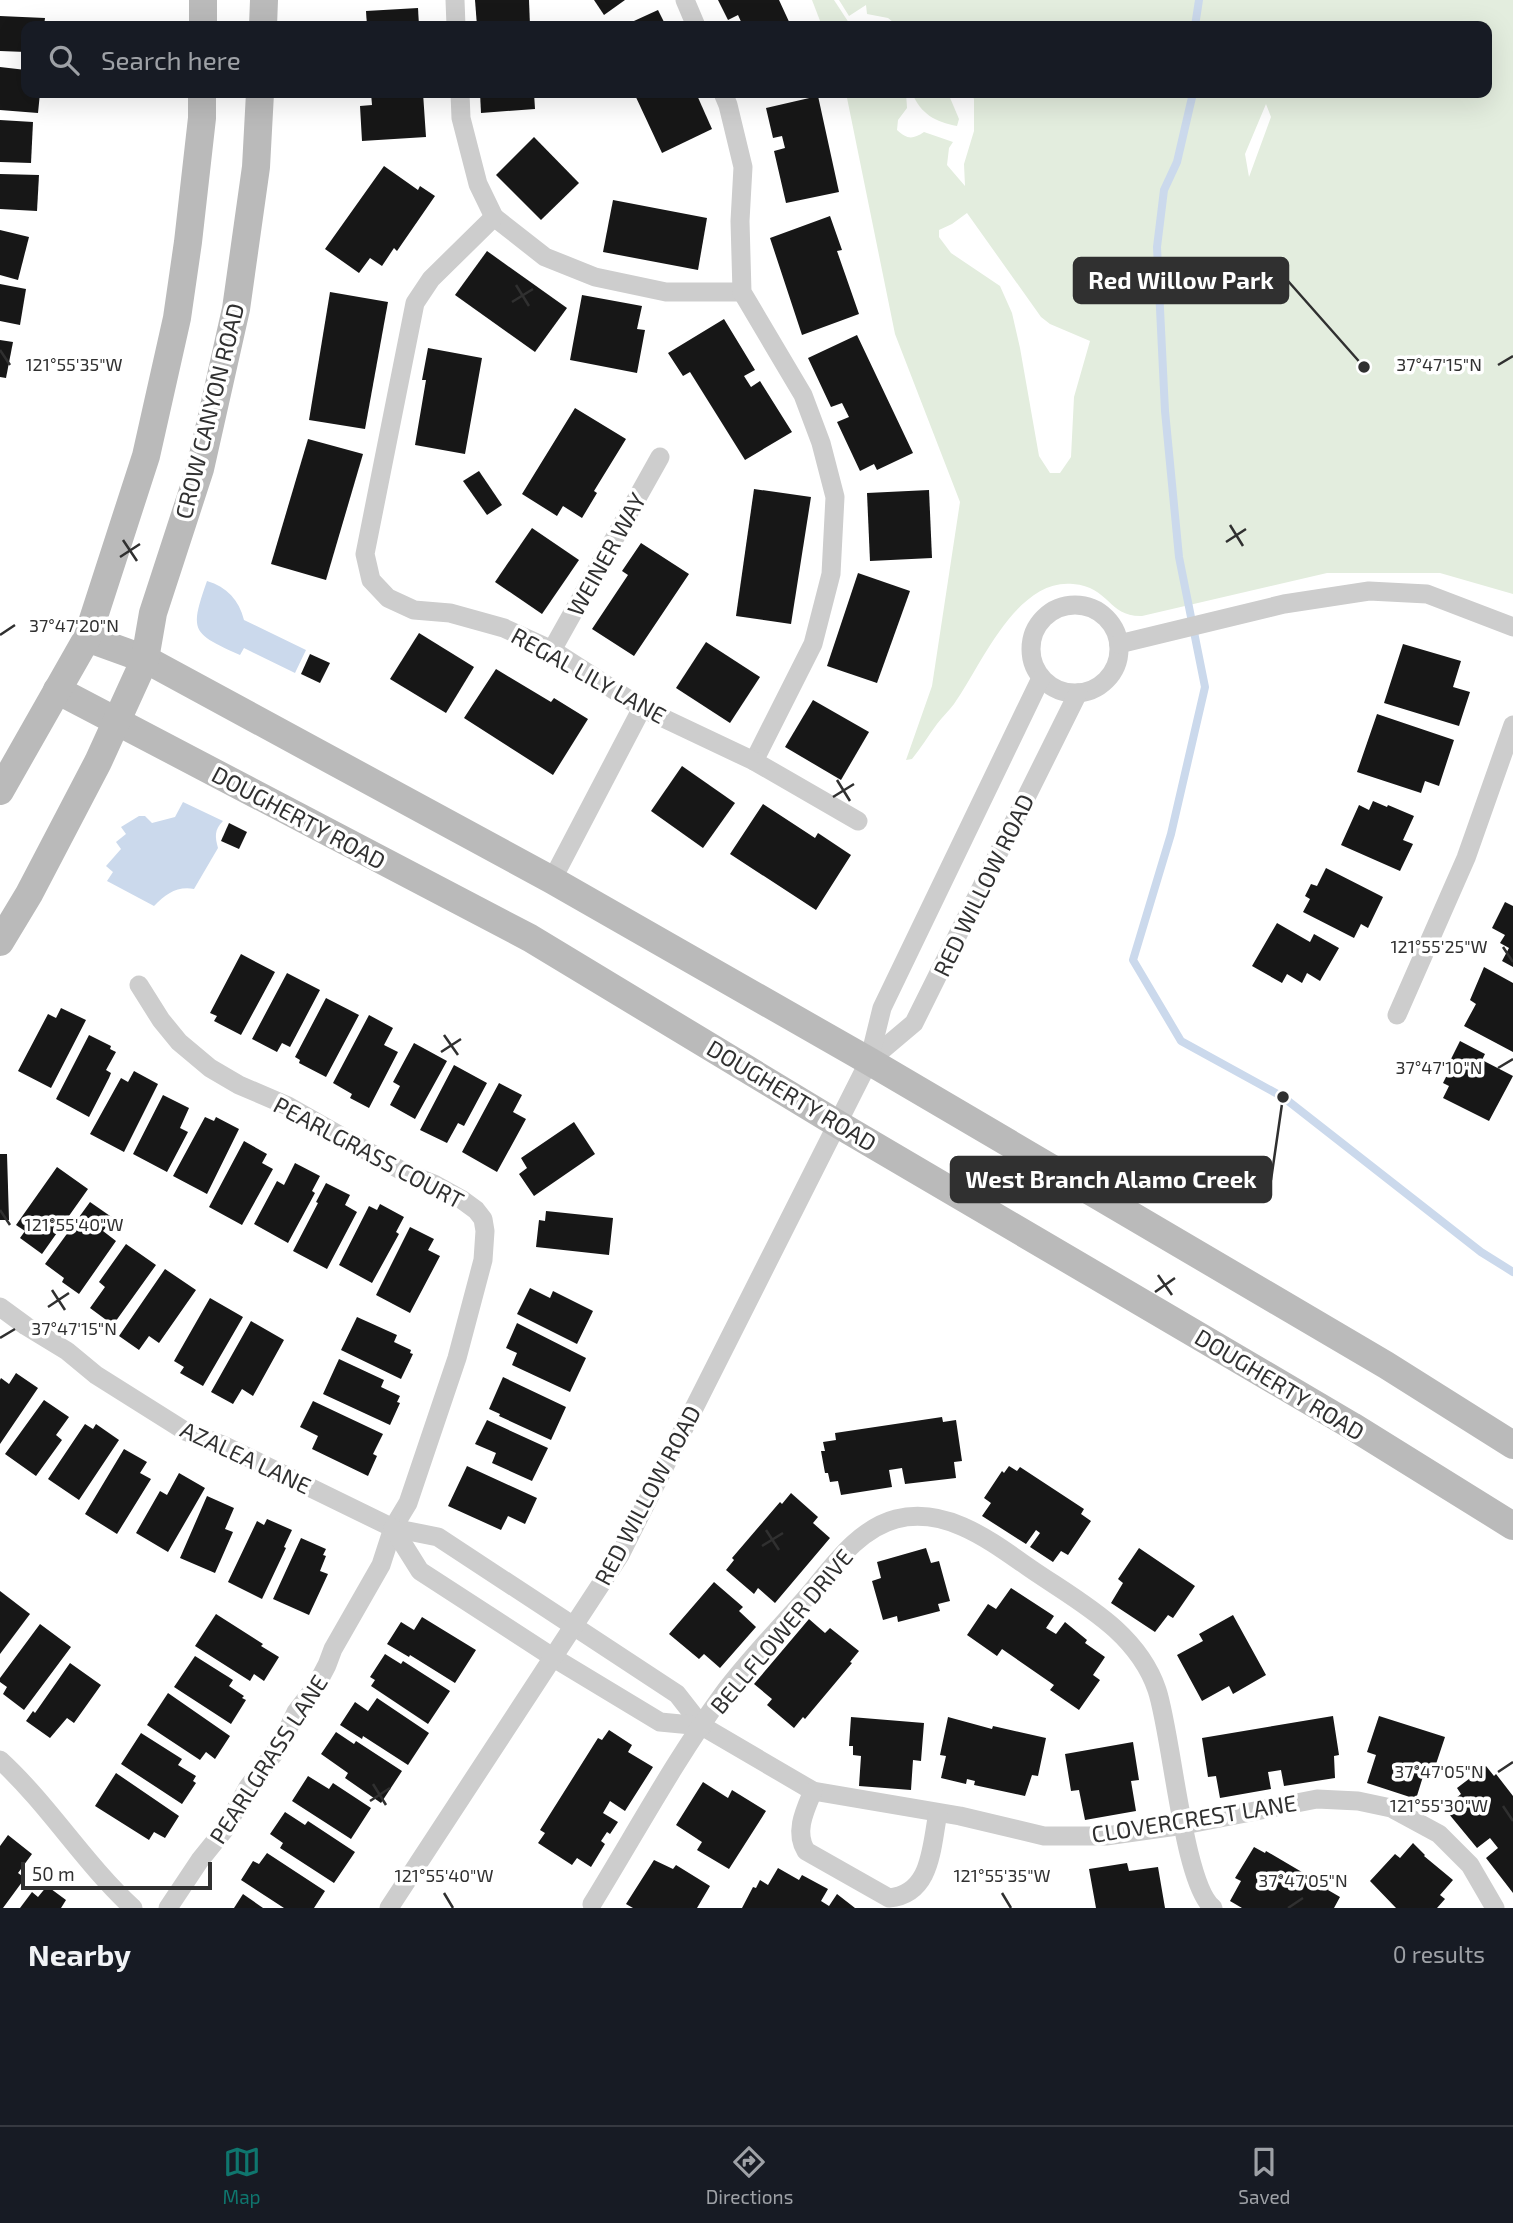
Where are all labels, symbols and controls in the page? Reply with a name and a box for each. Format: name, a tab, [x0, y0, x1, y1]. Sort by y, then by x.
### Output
search box	[21, 21, 1492, 98]
icon: search	[45, 41, 83, 79]
text: Search here	[101, 44, 241, 75]
callout: Red Willow Park	[1074, 258, 1288, 303]
text: Red Willow Park	[1088, 265, 1274, 294]
street label: CROW CANYON ROAD	[169, 300, 249, 522]
text: 121°55'35"W	[25, 353, 123, 375]
text: 37°47'15"N	[1396, 353, 1482, 375]
street label: WEINER WAY	[561, 488, 651, 620]
text: 37°47'20"N	[29, 614, 119, 636]
street label: REGAL LILY LANE	[507, 621, 671, 729]
street label: DOUGHERTY ROAD	[207, 759, 391, 875]
street label: RED WILLOW ROAD	[927, 789, 1039, 981]
text: 121°55'25"W	[1390, 935, 1488, 957]
street label: DOUGHERTY ROAD	[702, 1033, 882, 1157]
text: 37°47'10"N	[1396, 1056, 1482, 1078]
street label: PEARLGRASS COURT	[269, 1090, 469, 1214]
callout: West Branch Alamo Creek	[951, 1157, 1271, 1202]
text: West Branch Alamo Creek	[965, 1164, 1257, 1193]
text: 121°55'40"W	[24, 1213, 124, 1235]
text: 37°47'15"N	[31, 1317, 117, 1339]
street label: DOUGHERTY ROAD	[1190, 1322, 1370, 1446]
street label: RED WILLOW ROAD	[588, 1400, 706, 1590]
street label: AZALEA LANE	[176, 1415, 316, 1499]
street label: BELLFLOWER DRIVE	[704, 1543, 858, 1719]
street label: PEARLGRASS LANE	[203, 1669, 333, 1849]
text: 37°47'05"N	[1394, 1760, 1484, 1782]
street label: CLOVERCREST LANE	[1089, 1788, 1299, 1848]
text: 121°55'30"W	[1390, 1794, 1488, 1816]
scale bar	[21, 1859, 212, 1891]
text: 50 m	[32, 1862, 75, 1885]
text: 121°55'40"W	[394, 1864, 494, 1886]
text: 121°55'35"W	[953, 1864, 1051, 1886]
text: 37°47'05"N	[1258, 1869, 1348, 1891]
text: Nearby	[28, 1936, 131, 1972]
text: 0 results	[1393, 1940, 1485, 1968]
tab: Map	[223, 2143, 261, 2208]
tab: Directions	[706, 2143, 793, 2208]
tab: Saved	[1238, 2143, 1290, 2208]

